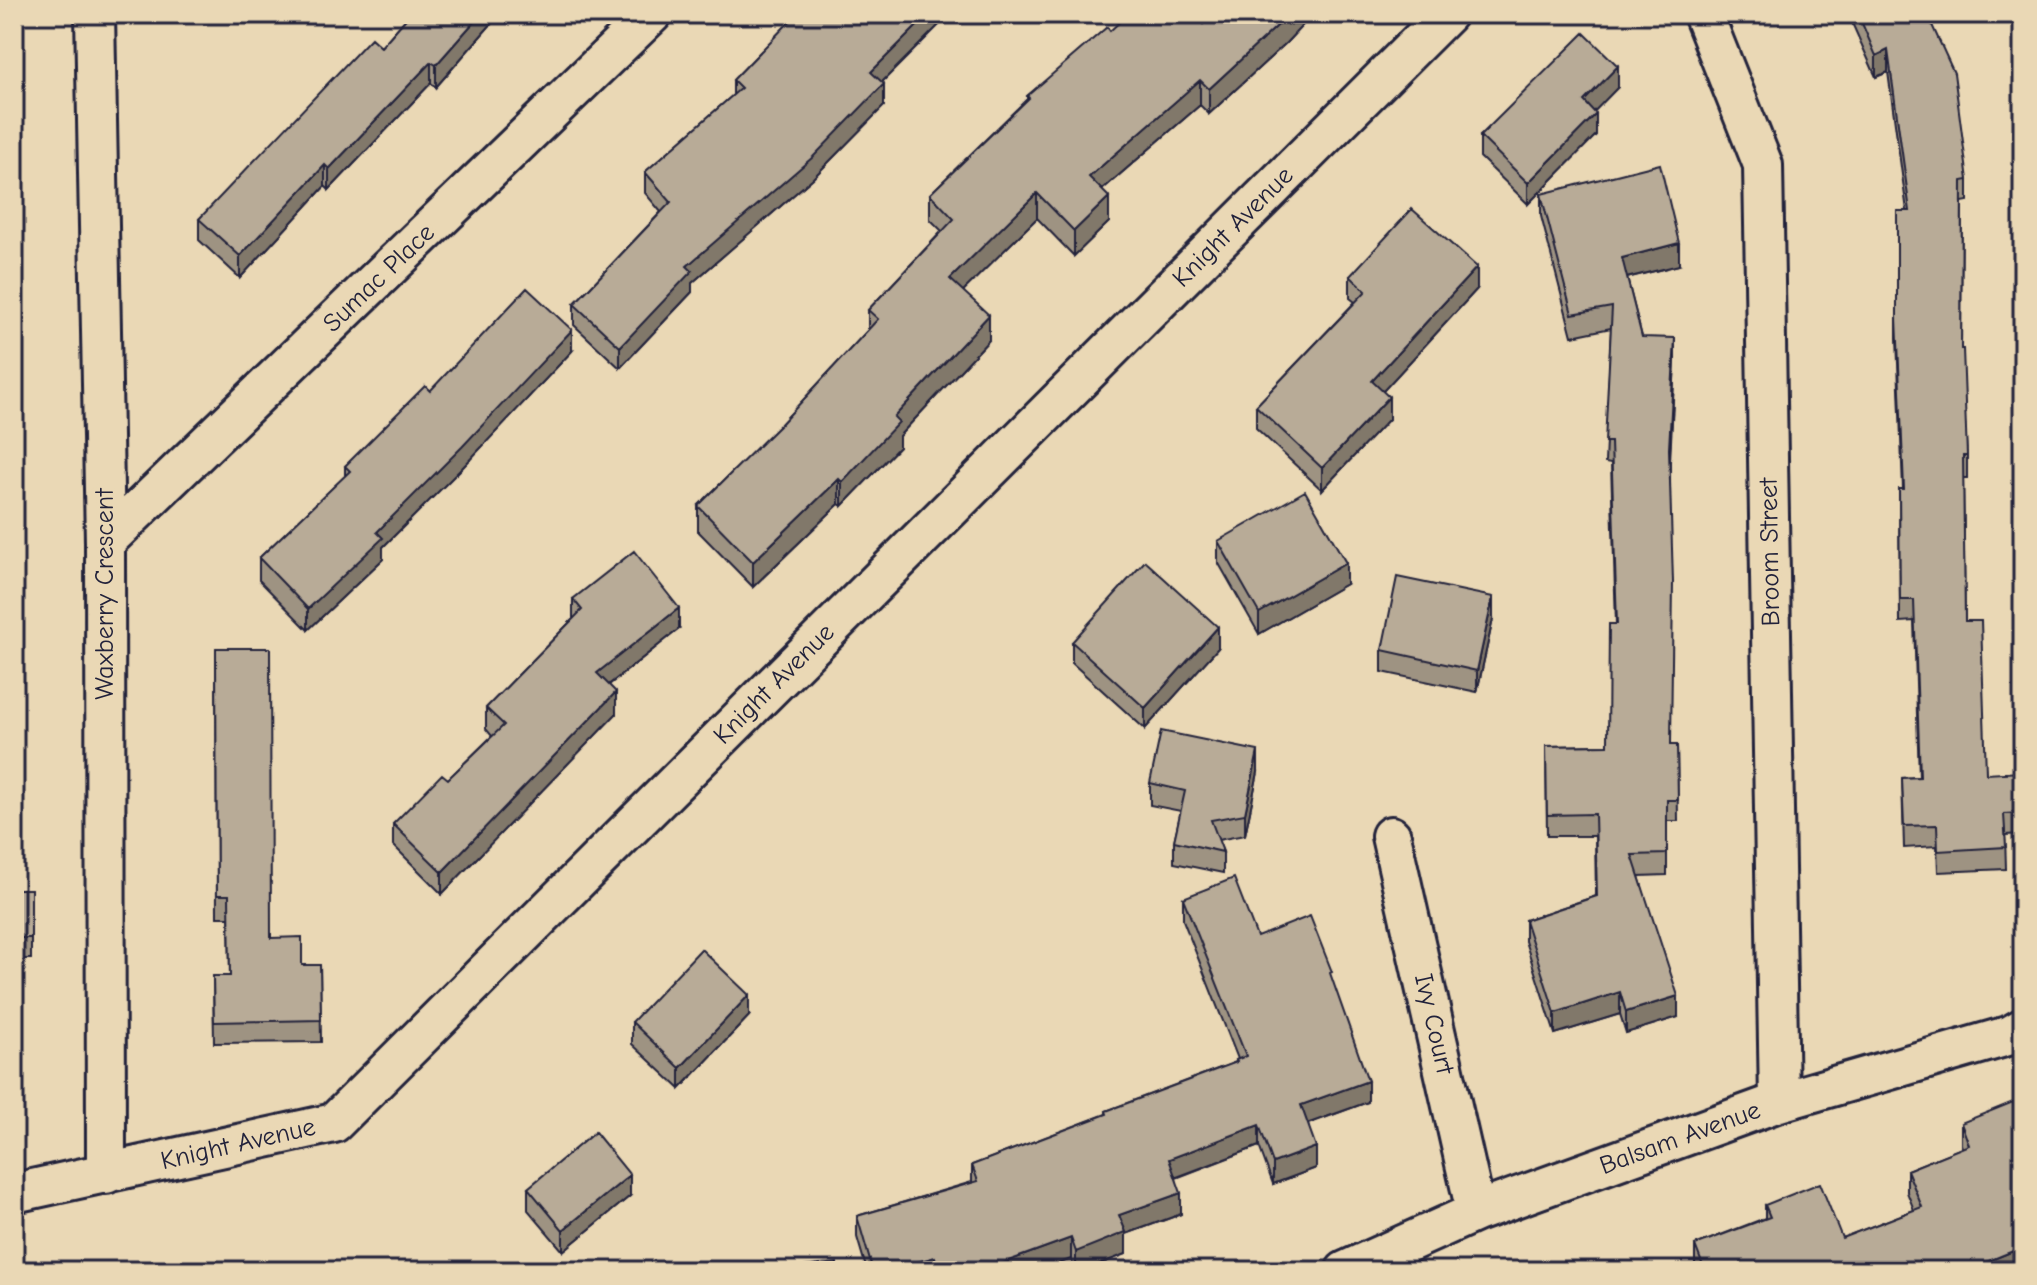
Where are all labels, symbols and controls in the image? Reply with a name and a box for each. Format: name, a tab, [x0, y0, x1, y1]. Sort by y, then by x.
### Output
street label: Knight Avenue	[1167, 161, 1299, 293]
street label: Sumac Place	[317, 218, 441, 338]
street label: Broom Street	[1754, 476, 1786, 627]
street label: Waxberry Crescent	[90, 487, 120, 700]
street label: Knight Avenue	[708, 618, 840, 750]
street label: Ivy Court	[1408, 971, 1460, 1079]
street label: Balsam Avenue	[1596, 1095, 1764, 1181]
street label: Knight Avenue	[158, 1112, 318, 1176]

